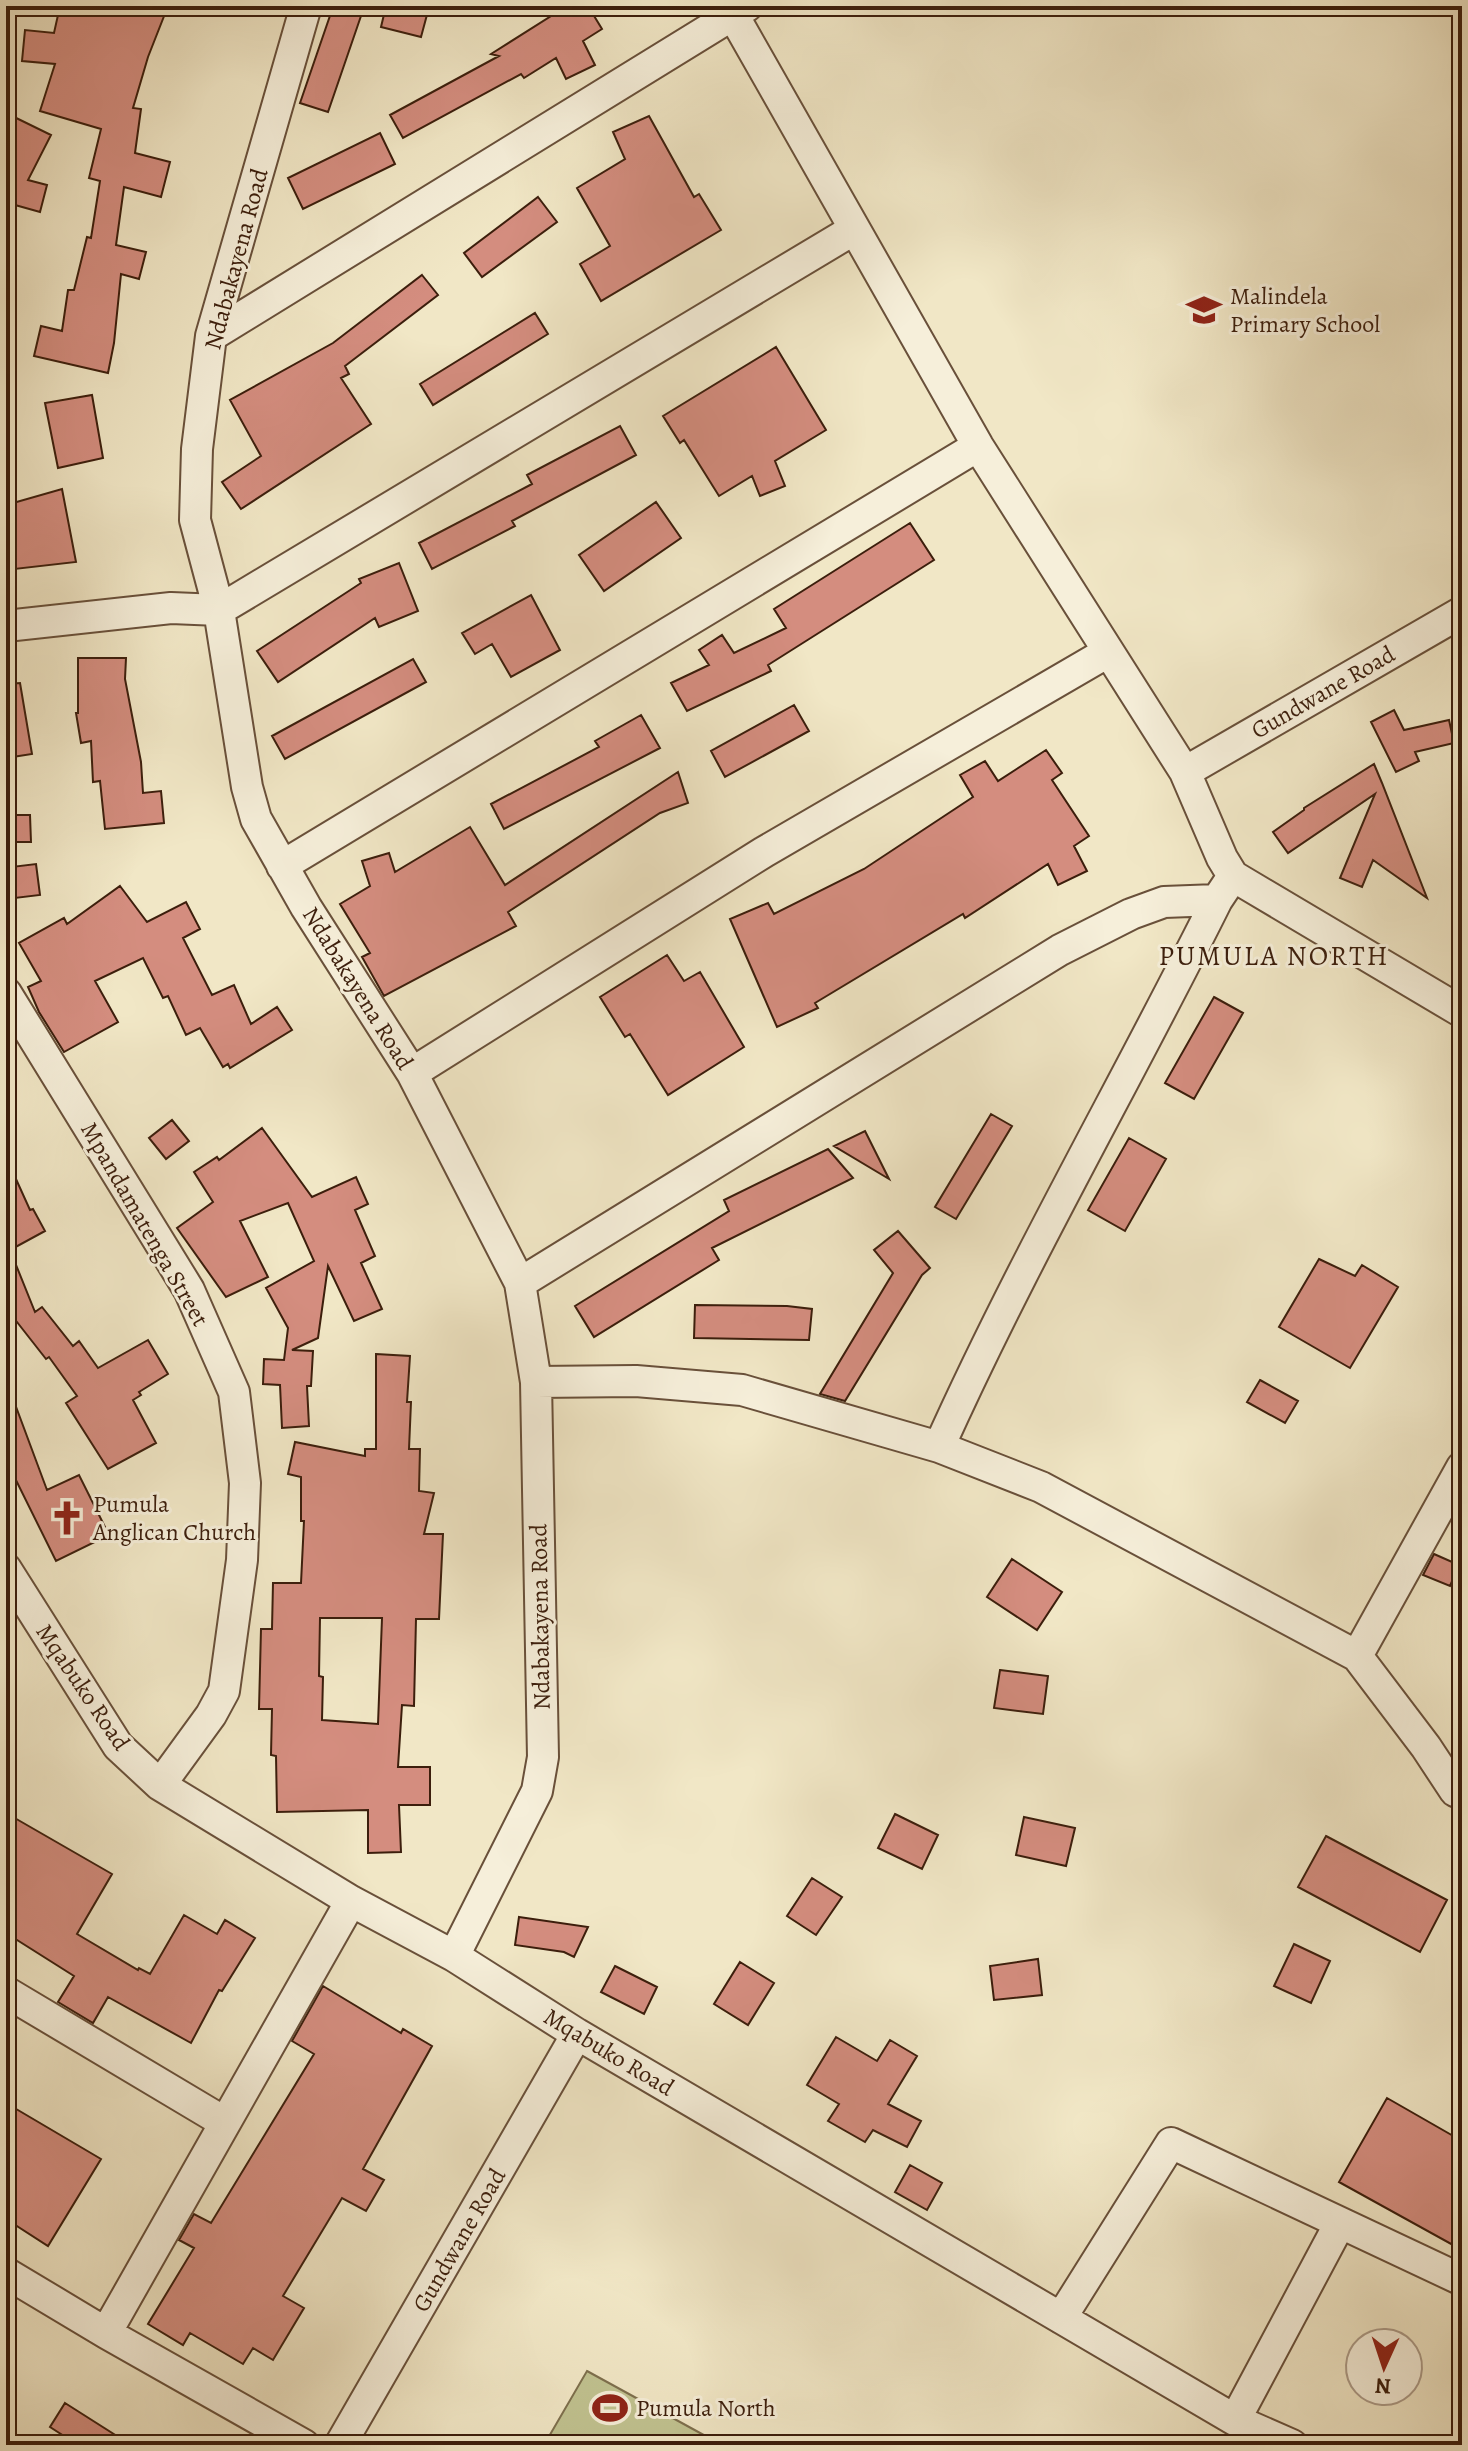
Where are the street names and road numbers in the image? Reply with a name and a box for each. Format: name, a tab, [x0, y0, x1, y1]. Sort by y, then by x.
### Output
street label: Ndabakayena Road	[196, 165, 276, 353]
street label: Gundwane Road	[1245, 638, 1401, 746]
street label: Ndabakayena Road	[295, 900, 421, 1076]
street label: Mpandamatenga Street	[73, 1116, 217, 1332]
street label: Ndabakayena Road	[522, 1523, 558, 1711]
street label: Mqabuko Road	[29, 1617, 137, 1757]
street label: Mqabuko Road	[538, 2001, 680, 2104]
street label: Gundwane Road	[405, 2162, 513, 2318]

